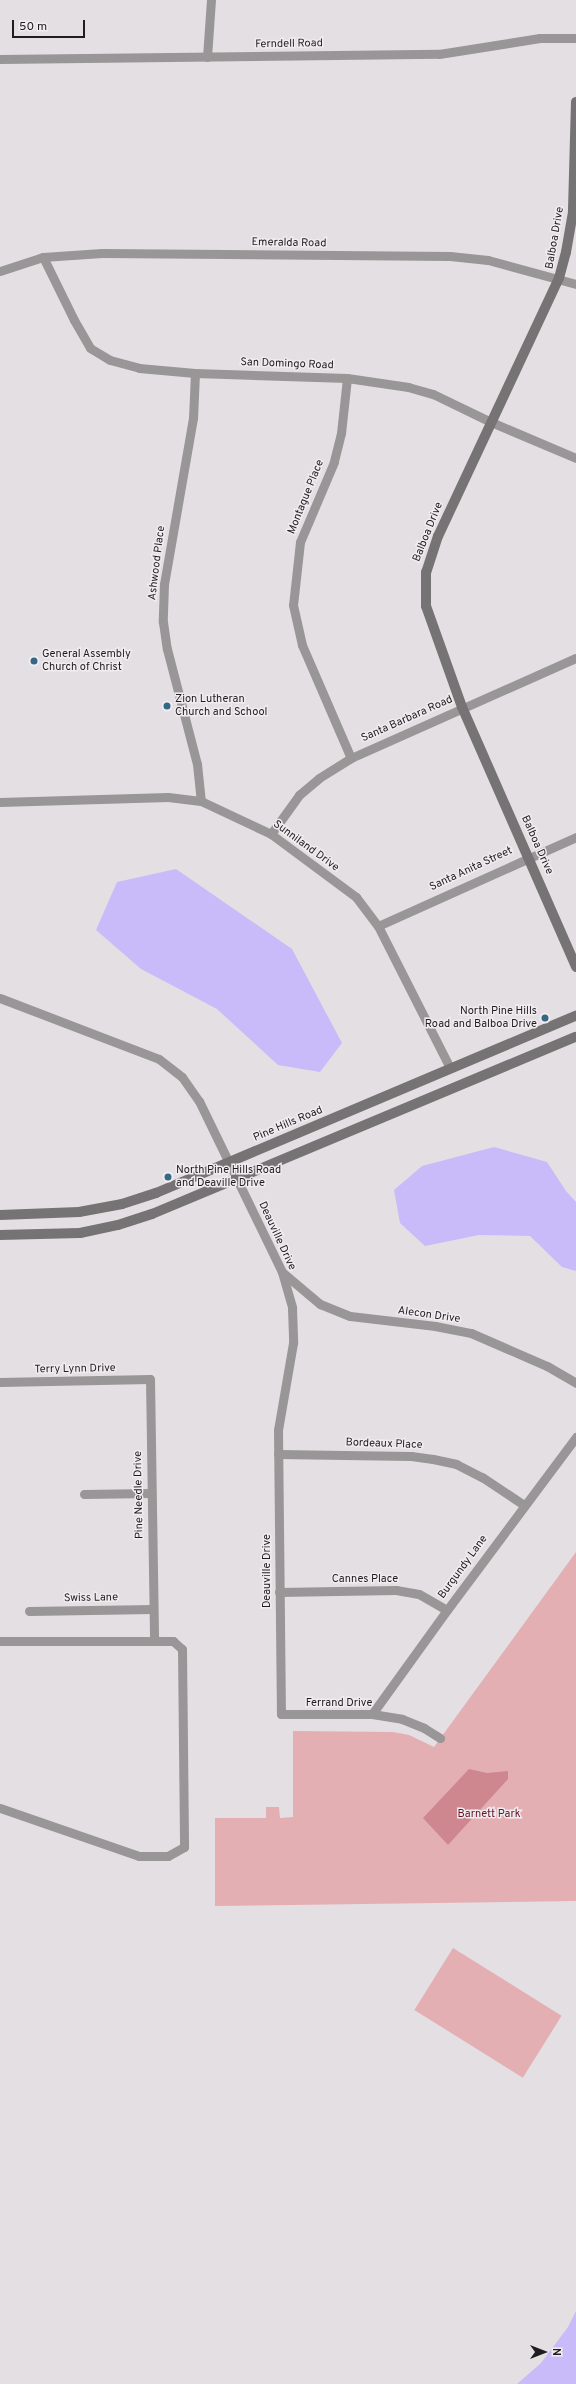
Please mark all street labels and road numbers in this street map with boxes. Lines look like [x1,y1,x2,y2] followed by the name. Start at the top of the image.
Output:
[255,37,323,51] street label: Ferndell Road
[543,206,567,270] street label: Balboa Drive
[251,236,327,250] street label: Emeralda Road
[240,356,334,372] street label: San Domingo Road
[285,458,327,536] street label: Montague Place
[410,500,446,564] street label: Balboa Drive
[146,525,168,601] street label: Ashwood Place
[359,693,455,745] street label: Santa Barbara Road
[518,814,556,876] street label: Balboa Drive
[270,818,342,874] street label: Sunniland Drive
[427,844,515,894] street label: Santa Anita Street
[251,1103,325,1145] street label: Pine Hills Road
[255,1200,299,1272] street label: Deauville Drive
[397,1304,461,1326] street label: Alecon Drive
[34,1362,116,1376] street label: Terry Lynn Drive
[345,1436,423,1452] street label: Bordeaux Place
[132,1451,146,1539] street label: Pine Needle Drive
[436,1533,490,1601] street label: Burgundy Lane
[260,1534,274,1608] street label: Deauville Drive
[332,1572,398,1586] street label: Cannes Place
[64,1591,118,1605] street label: Swiss Lane
[306,1696,372,1710] street label: Ferrand Drive

